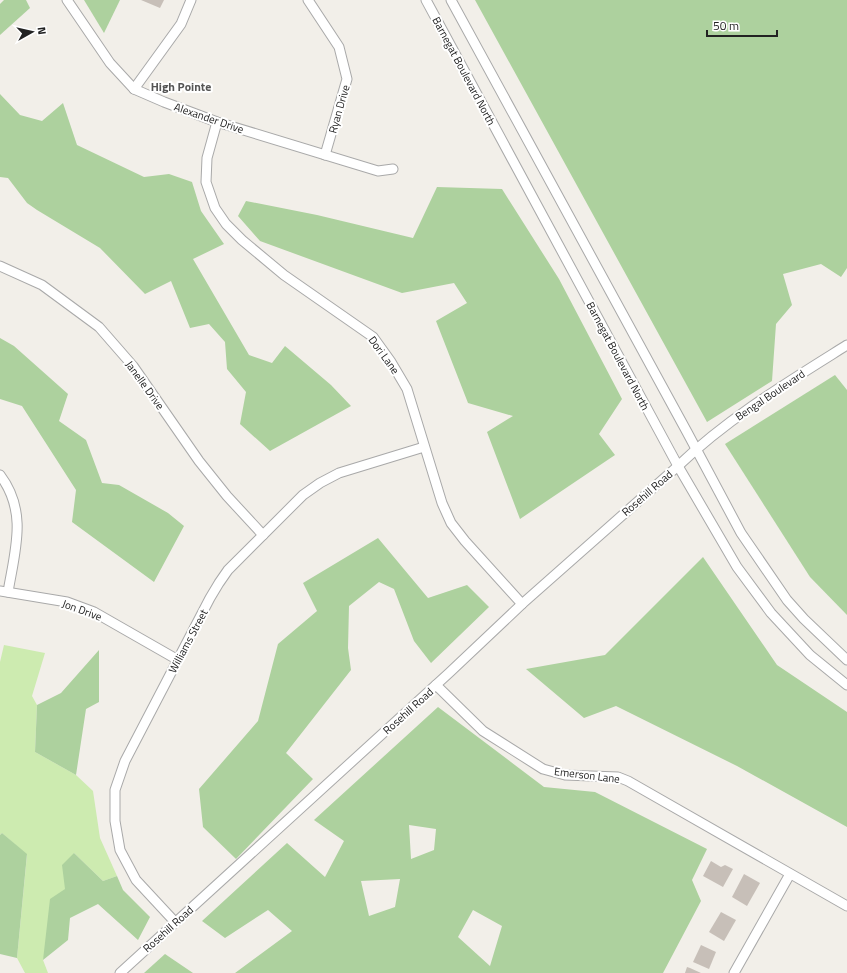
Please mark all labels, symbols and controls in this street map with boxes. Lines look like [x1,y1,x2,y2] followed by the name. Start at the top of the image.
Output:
[12,12,52,52] north arrow
[707,12,777,38] scale bar
[429,14,499,128] street label: Barnegat Boulevard North
[713,16,739,35] text: 50 m
[33,26,50,35] text: N
[151,77,211,96] district label: High Pointe
[324,82,354,135] street label: Ryan Drive
[172,99,246,138] street label: Alexander Drive
[583,299,653,413] street label: Barnegat Boulevard North
[365,333,404,378] street label: Dori Lane
[122,357,169,413] street label: Janelle Drive
[732,366,808,424] street label: Bengal Boulevard
[618,466,676,520] street label: Rosehill Road
[60,595,105,625] street label: Jon Drive
[164,606,212,676] street label: Williams Street
[379,684,437,738] street label: Rosehill Road
[553,763,621,787] street label: Emerson Lane
[139,902,197,956] street label: Rosehill Road

